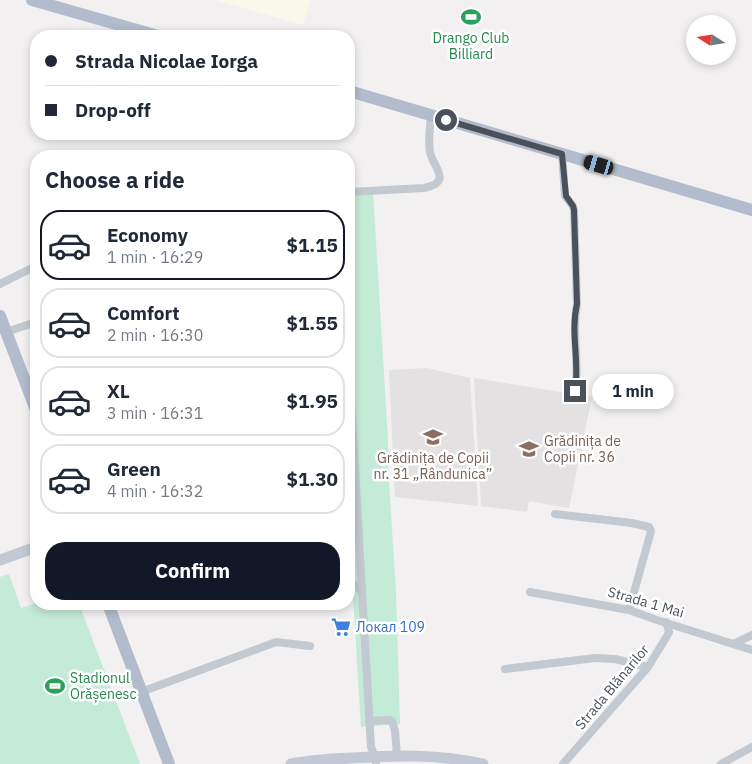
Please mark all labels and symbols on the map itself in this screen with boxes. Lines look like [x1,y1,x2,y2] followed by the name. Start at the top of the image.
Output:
[460,6,482,28] sports icon: Drango Club Billiard
[686,15,736,65] north arrow
[433,29,509,63] place label: Drango Club Billiard
[435,109,457,131] route start
[582,154,615,176] car
[592,374,675,408] callout: 1 min
[564,380,586,402] route end
[422,426,444,448] school or university icon: Grădinița de Copii nr. 31 „Rândunica”
[544,432,621,466] place label: Grădinița de Copii nr. 36
[518,438,540,460] school or university icon: Grădinița de Copii nr. 36
[374,449,492,483] place label: Grădinița de Copii nr. 31 „Rândunica”
[606,583,686,621] street label: Strada 1 Mai
[330,616,352,638] supermarket icon: Локал 109
[356,618,425,636] place label: Локал 109
[571,641,653,733] street label: Strada Blănarilor
[70,669,136,703] place label: Stadionul Orășenesc
[44,675,66,697] sports icon: Stadionul Orășenesc

